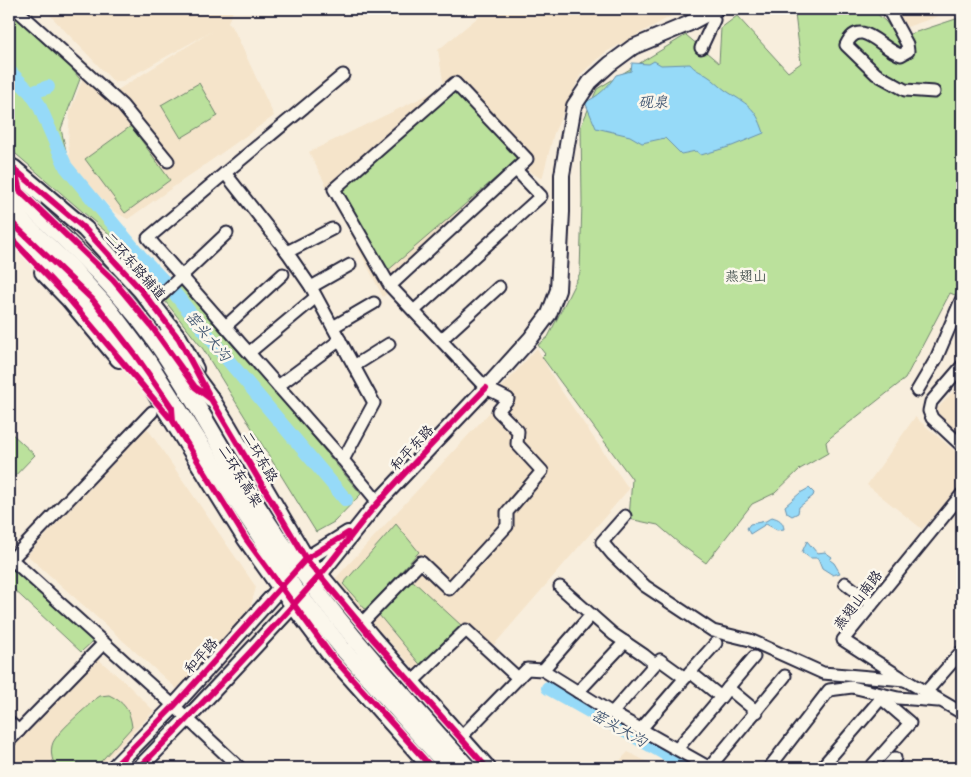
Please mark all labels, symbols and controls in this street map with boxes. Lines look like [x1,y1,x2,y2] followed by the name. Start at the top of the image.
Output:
[638,93,668,111] water label: 砚泉
[101,229,169,303] street label: 二环东路辅道
[725,268,767,285] park label: 燕翅山
[182,307,235,366] water label: 窑头大沟
[387,422,437,474] street label: 和平东路
[239,429,281,485] street label: 二环东路
[214,442,266,510] street label: 二环东高架
[830,567,886,633] street label: 燕翅山南路
[181,635,221,677] street label: 和平路
[588,706,651,751] water label: 窑头大沟

